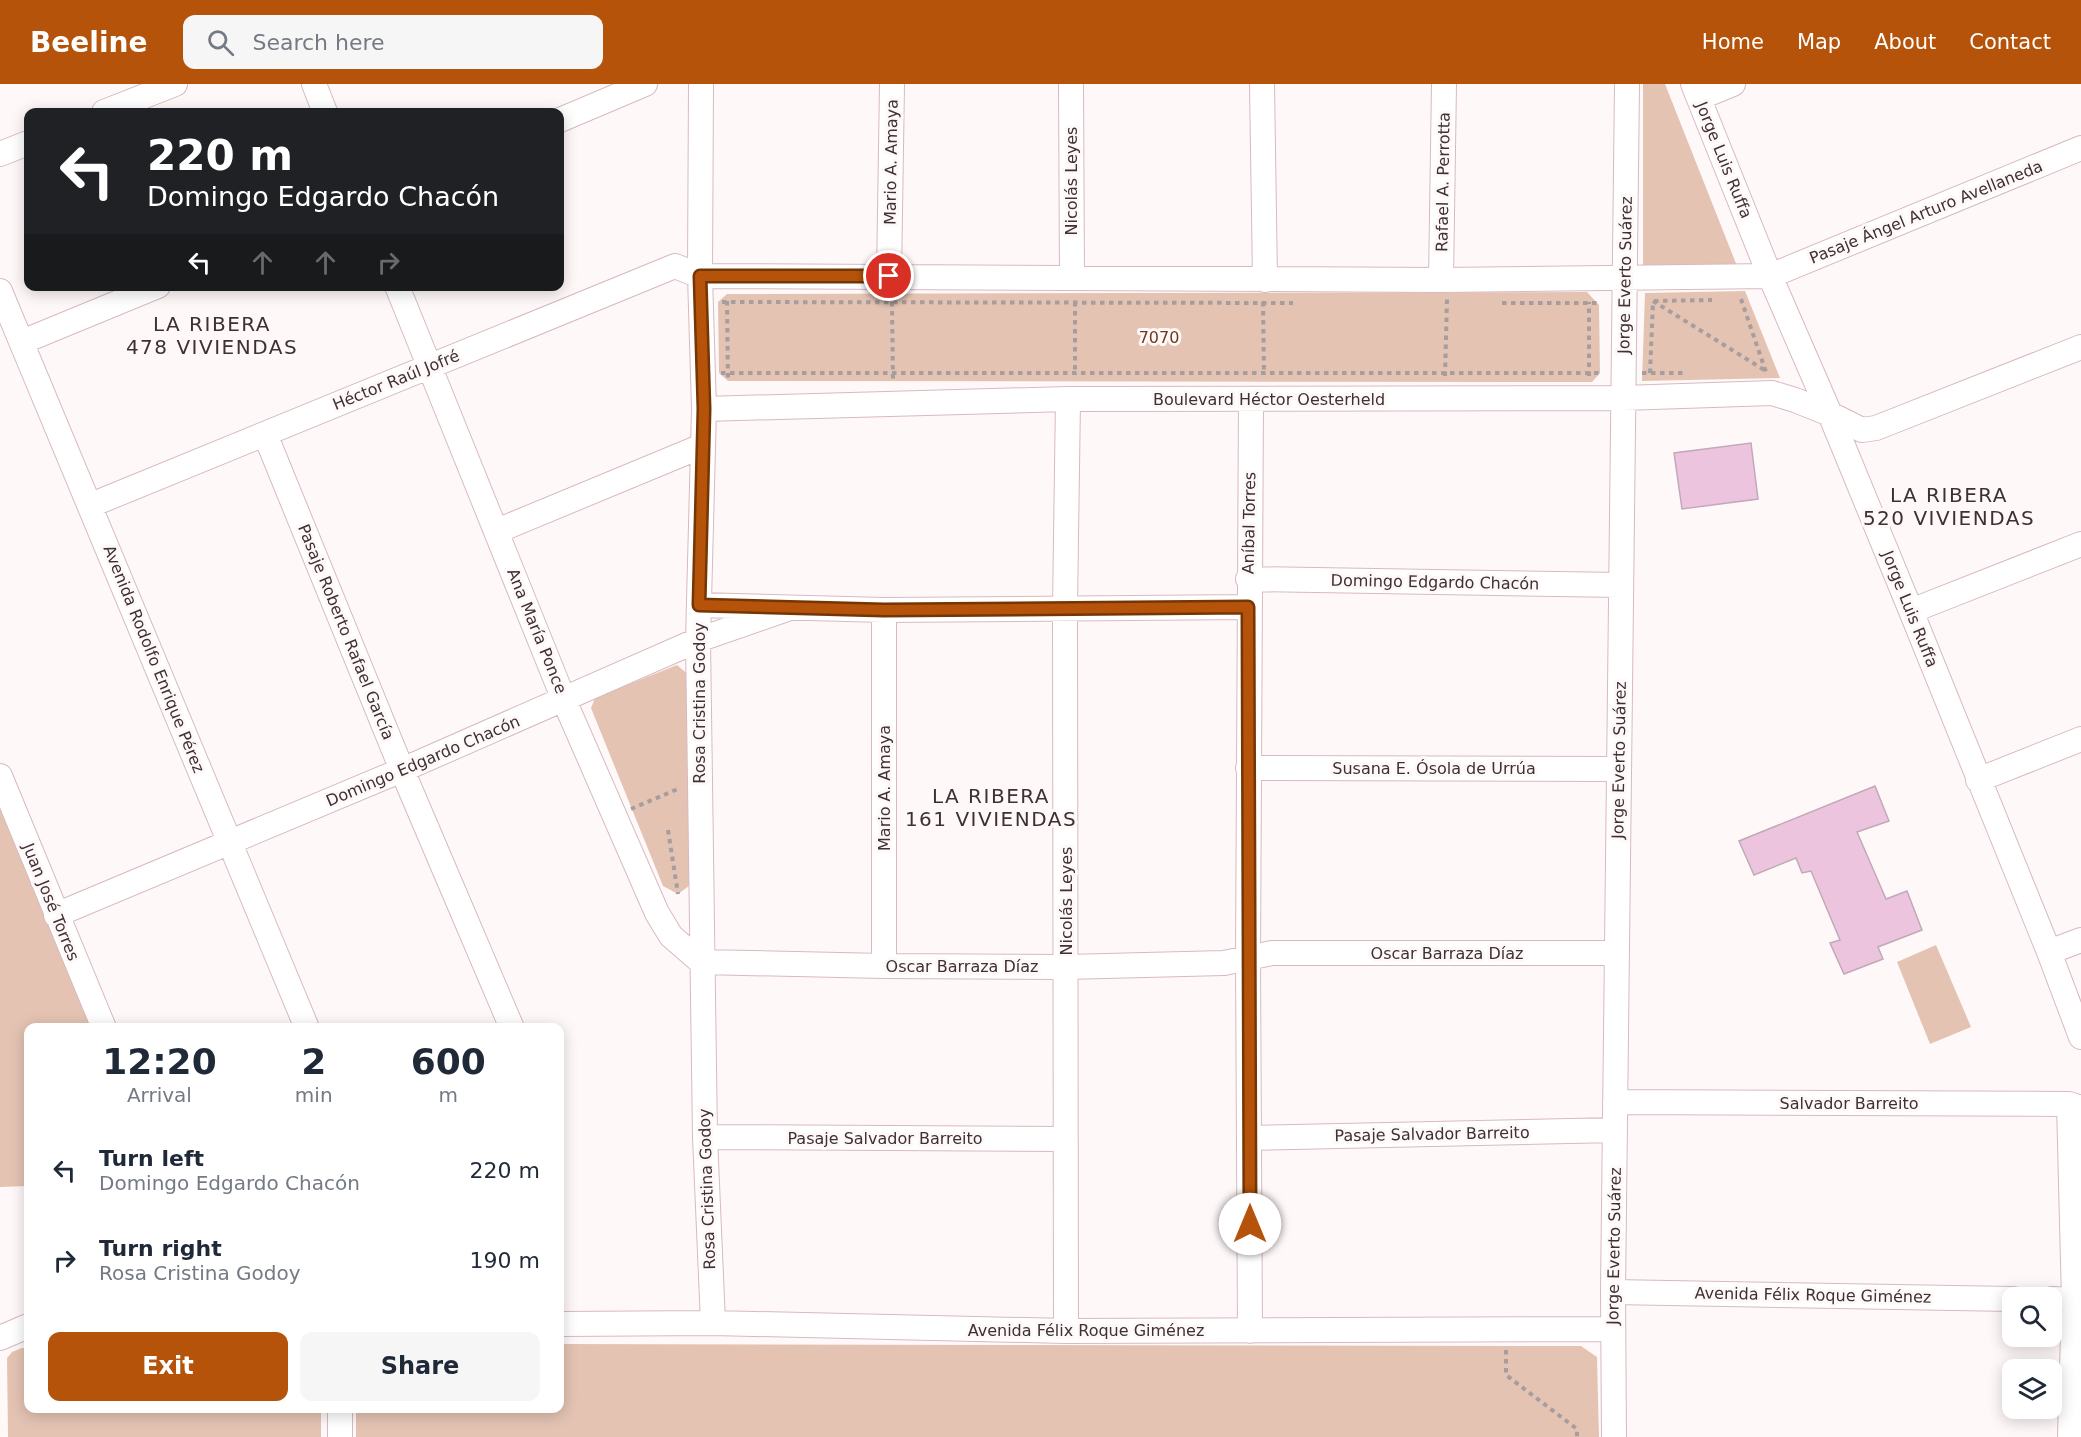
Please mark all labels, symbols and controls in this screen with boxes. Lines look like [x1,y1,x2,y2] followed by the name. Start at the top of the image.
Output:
[183,15,603,69] search box
[30,26,147,59] text: Beeline
[204,26,237,59] icon: search
[252,30,385,55] text: Search here
[1702,30,1764,54] text: Home
[1797,30,1841,54] text: Map
[1874,30,1936,54] text: About
[1969,30,2051,54] text: Contact
[1692,98,1756,221] street label: Jorge Luis Ruffa
[880,99,902,225] street label: Mario A. Amaya
[1432,112,1454,252] street label: Rafael A. Perrotta
[1062,127,1081,235] street label: Nicolás Leyes
[147,131,293,180] text: 220 m
[48,132,126,210] icon: left
[1807,156,2045,268] street label: Pasaje Ángel Arturo Avellaneda
[147,181,499,212] text: Domingo Edgardo Chacón
[1614,196,1636,355] street label: Jorge Everto Suárez
[183,246,216,279] icon: left
[246,246,279,279] icon: ahead
[309,246,342,279] icon: ahead
[372,246,405,279] icon: right
[863,250,914,301] pin
[872,259,905,292] icon: arrive
[126,312,298,359] district label: LA RIBERA 478 VIVIENDAS
[1139,328,1179,347] park label: 7070
[330,346,462,414] street label: Héctor Raúl Jofré
[1153,390,1385,409] street label: Boulevard Héctor Oesterheld
[1239,472,1259,574] street label: Aníbal Torres
[1863,483,2035,530] district label: LA RIBERA 520 VIVIENDAS
[294,521,398,743] street label: Pasaje Roberto Rafael García
[100,542,208,776] street label: Avenida Rodolfo Enrique Pérez
[1878,547,1942,670] street label: Jorge Luis Ruffa
[503,566,571,696] street label: Ana María Ponce
[1330,571,1540,593] street label: Domingo Edgardo Chacón
[690,622,709,784] street label: Rosa Cristina Godoy
[1608,681,1630,840] street label: Jorge Everto Suárez
[323,711,523,811] street label: Domingo Edgardo Chacón
[875,725,894,851] street label: Mario A. Amaya
[1332,759,1536,778] street label: Susana E. Ósola de Urrúa
[905,784,1077,831] district label: LA RIBERA 161 VIVIENDAS
[18,839,83,964] street label: Juan José Torres
[1057,847,1076,955] street label: Nicolás Leyes
[1371,944,1523,963] street label: Oscar Barraza Díaz
[886,957,1038,976] street label: Oscar Barraza Díaz
[102,1041,217,1082] text: 12:20
[301,1041,326,1082] text: 2
[411,1041,486,1082] text: 600
[127,1083,192,1107] text: Arrival
[295,1083,333,1107] text: min
[439,1083,458,1107] text: m
[1780,1094,1918,1113] street label: Salvador Barreito
[695,1108,719,1270] street label: Rosa Cristina Godoy
[1334,1123,1530,1145] street label: Pasaje Salvador Barreito
[787,1129,983,1148] street label: Pasaje Salvador Barreito
[99,1146,204,1171] text: Turn left
[48,1154,81,1187] icon: left
[470,1158,540,1183] text: 220 m
[1603,1167,1625,1326] street label: Jorge Everto Suárez
[99,1171,360,1195] text: Domingo Edgardo Chacón
[1218,1192,1282,1256] position arrow
[99,1236,222,1261] text: Turn right
[48,1244,81,1277] icon: right
[470,1248,540,1273] text: 190 m
[99,1261,301,1285] text: Rosa Cristina Godoy
[1695,1283,1931,1307] street label: Avenida Félix Roque Giménez
[2002,1287,2062,1419] map controls
[2002,1287,2062,1347] button: search
[968,1321,1204,1340] street label: Avenida Félix Roque Giménez
[48,1332,288,1401] button: Exit
[300,1332,540,1401] button: Share
[2002,1359,2062,1419] button: layers

